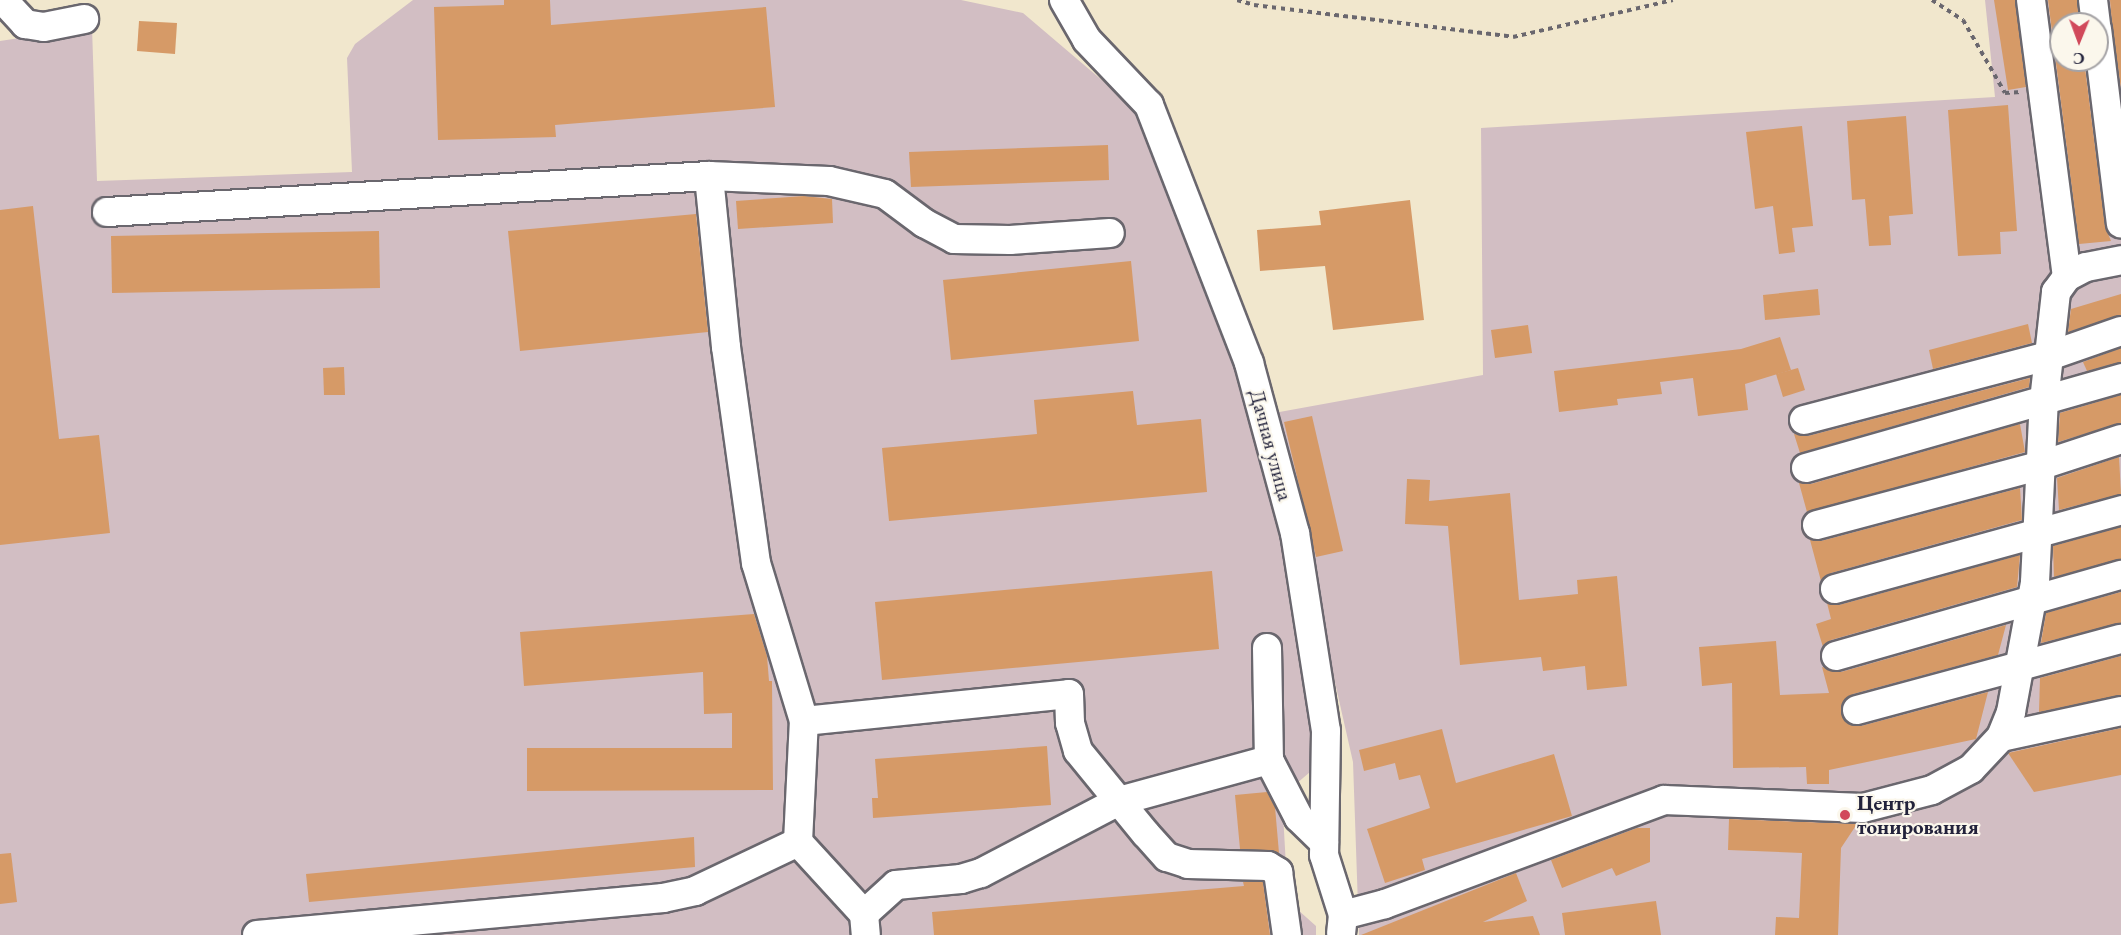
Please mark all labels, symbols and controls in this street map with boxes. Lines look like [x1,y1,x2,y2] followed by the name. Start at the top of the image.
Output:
[2049,12,2109,72] north arrow
[2073,48,2085,69] text: С
[1244,387,1298,503] street label: Дачная улица
[1857,790,1979,840] place label: Центр тонирования
[1838,808,1852,822] marker: Центр тонирования

